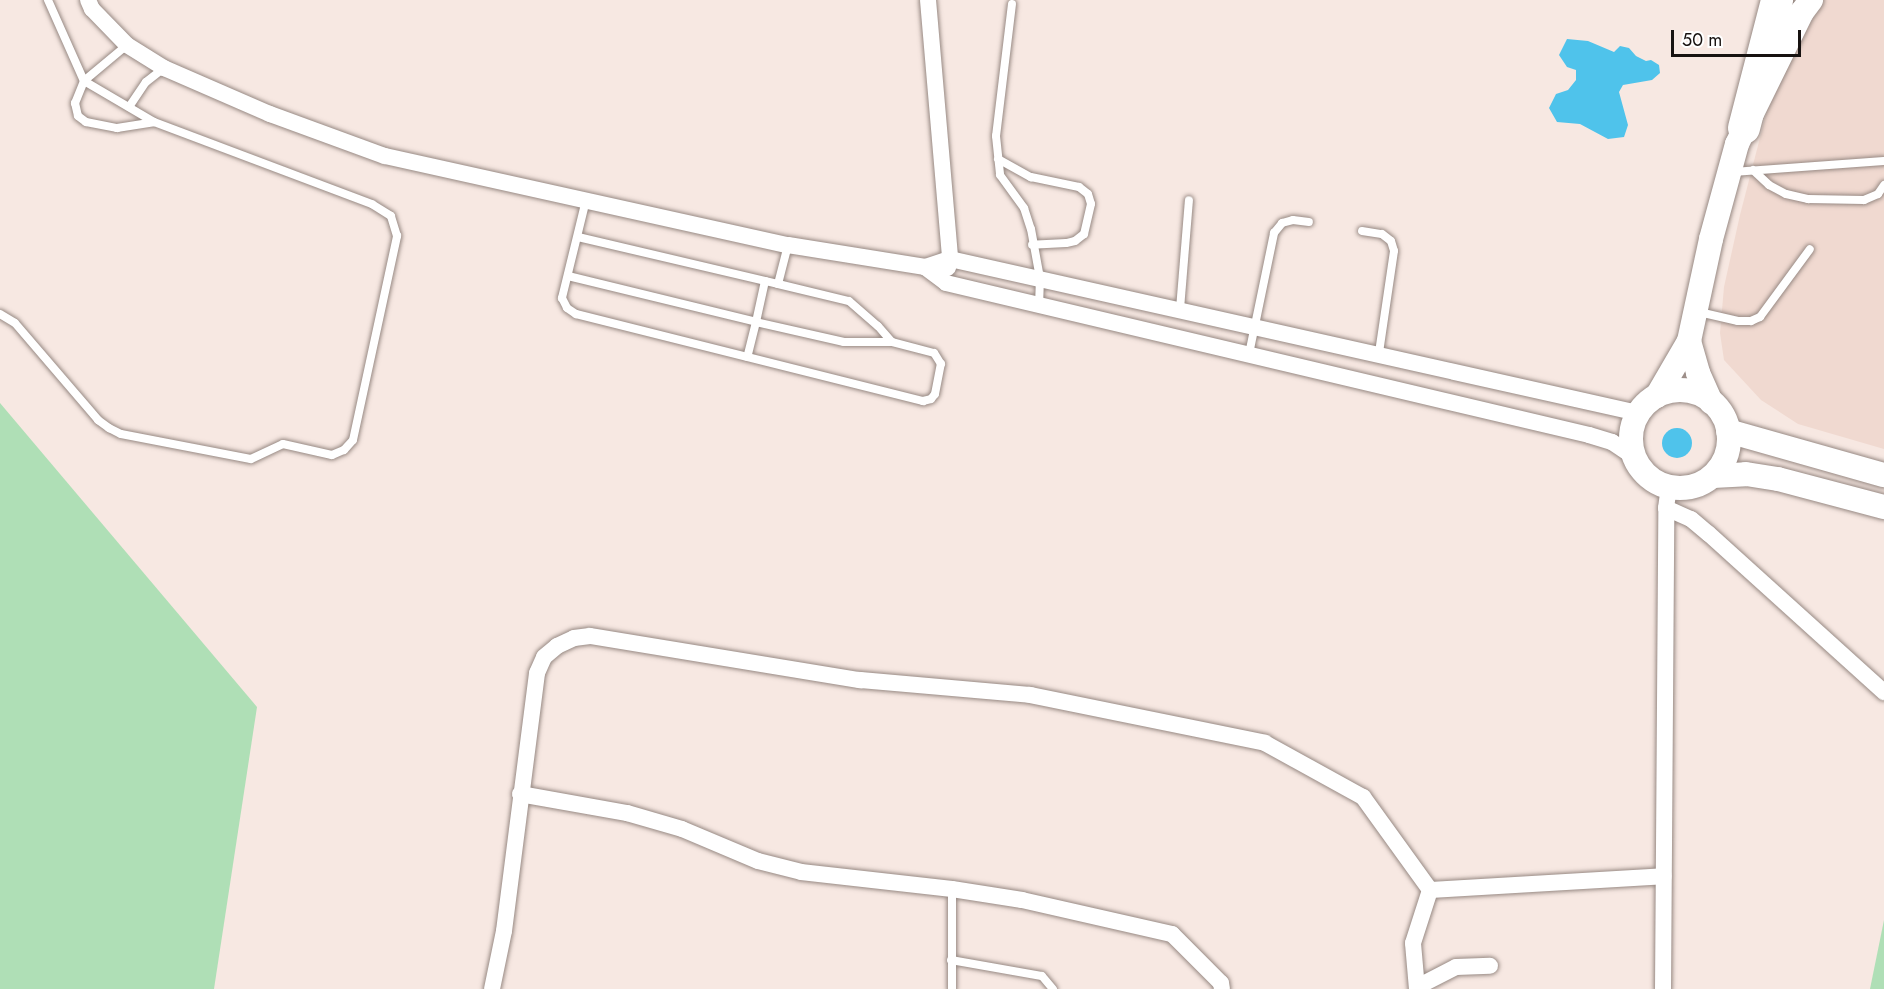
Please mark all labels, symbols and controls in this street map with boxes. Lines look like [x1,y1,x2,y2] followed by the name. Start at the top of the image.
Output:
[1674,18,1804,56] scale bar
[1682,27,1722,53] text: 50 m

